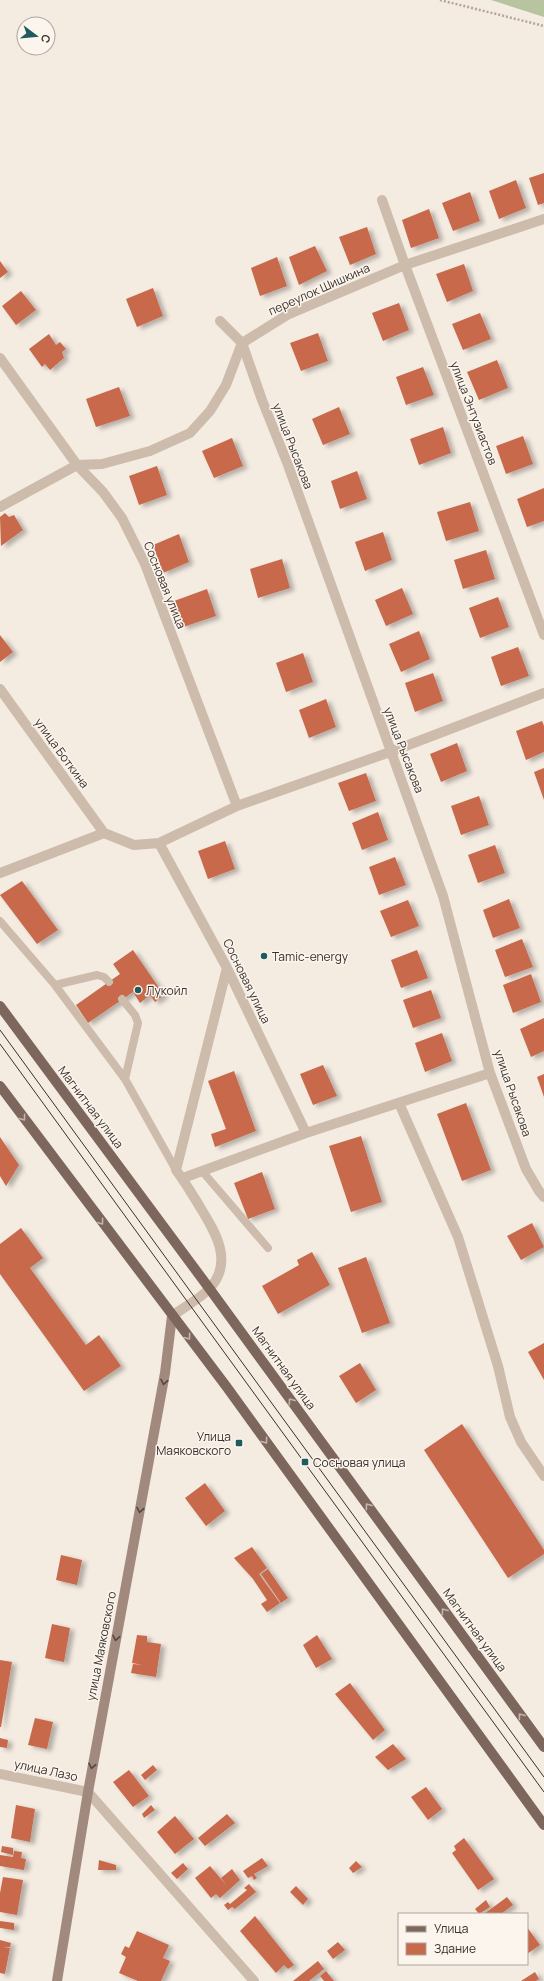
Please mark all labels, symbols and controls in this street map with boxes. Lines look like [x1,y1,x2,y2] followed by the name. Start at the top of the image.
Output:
[16,16,56,56] north arrow
[38,33,54,45] text: С
[265,259,373,319] street label: переулок Шишкина
[446,359,502,468] street label: улица Энтузиастов
[269,401,317,491] street label: улица Рысакова
[140,539,190,631] street label: Сосновая улица
[380,705,428,795] street label: улица Рысакова
[31,714,93,792] street label: улица Боткина
[219,936,275,1026] street label: Сосновая улица
[272,948,349,965] place label: Tamic-energy
[259,951,269,961] marker: Tamic-energy
[146,982,187,999] place label: Лукойл
[133,985,143,995] marker: Лукойл
[490,1047,536,1139] street label: улица Рысакова
[54,1062,128,1152] street label: Магнитная улица
[18,1113,25,1120] one-way arrow
[97,1217,104,1224] one-way arrow
[248,1323,320,1413] street label: Магнитная улица
[183,1332,190,1339] one-way arrow
[160,1379,168,1385] one-way arrow
[289,1398,296,1405] one-way arrow
[156,1428,231,1459] place label: Улица Маяковского
[261,1437,268,1444] one-way arrow
[234,1438,244,1448] marker: Улица Маяковского
[313,1454,406,1471] place label: Сосновая улица
[300,1457,310,1467] marker: Сосновая улица
[366,1503,373,1510] one-way arrow
[136,1507,145,1513] one-way arrow
[439,1585,511,1675] street label: Магнитная улица
[82,1590,120,1702] street label: улица Маяковского
[442,1608,449,1615] one-way arrow
[112,1635,121,1641] one-way arrow
[519,1713,526,1720] one-way arrow
[13,1755,79,1785] street label: улица Лазо
[89,1763,97,1769] one-way arrow
[398,1913,528,1965] legend
[434,1920,468,1937] text: Улица
[434,1940,476,1957] text: Здание

